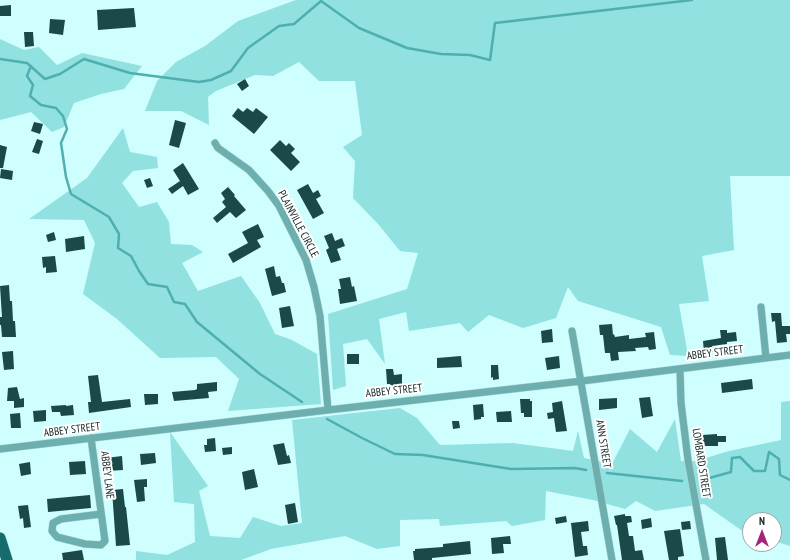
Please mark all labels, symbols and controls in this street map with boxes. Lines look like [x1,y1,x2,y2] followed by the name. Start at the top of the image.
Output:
[275,188,321,260] street label: PLAINVILLE CIRCLE
[686,343,744,363] street label: ABBEY STREET
[365,381,423,401] street label: ABBEY STREET
[593,419,613,469] street label: ANN STREET
[43,420,101,440] street label: ABBEY STREET
[689,427,713,499] street label: LOMBARD STREET
[98,450,116,500] street label: ABBEY LANE
[742,512,782,552] north arrow
[759,514,765,528] text: N

